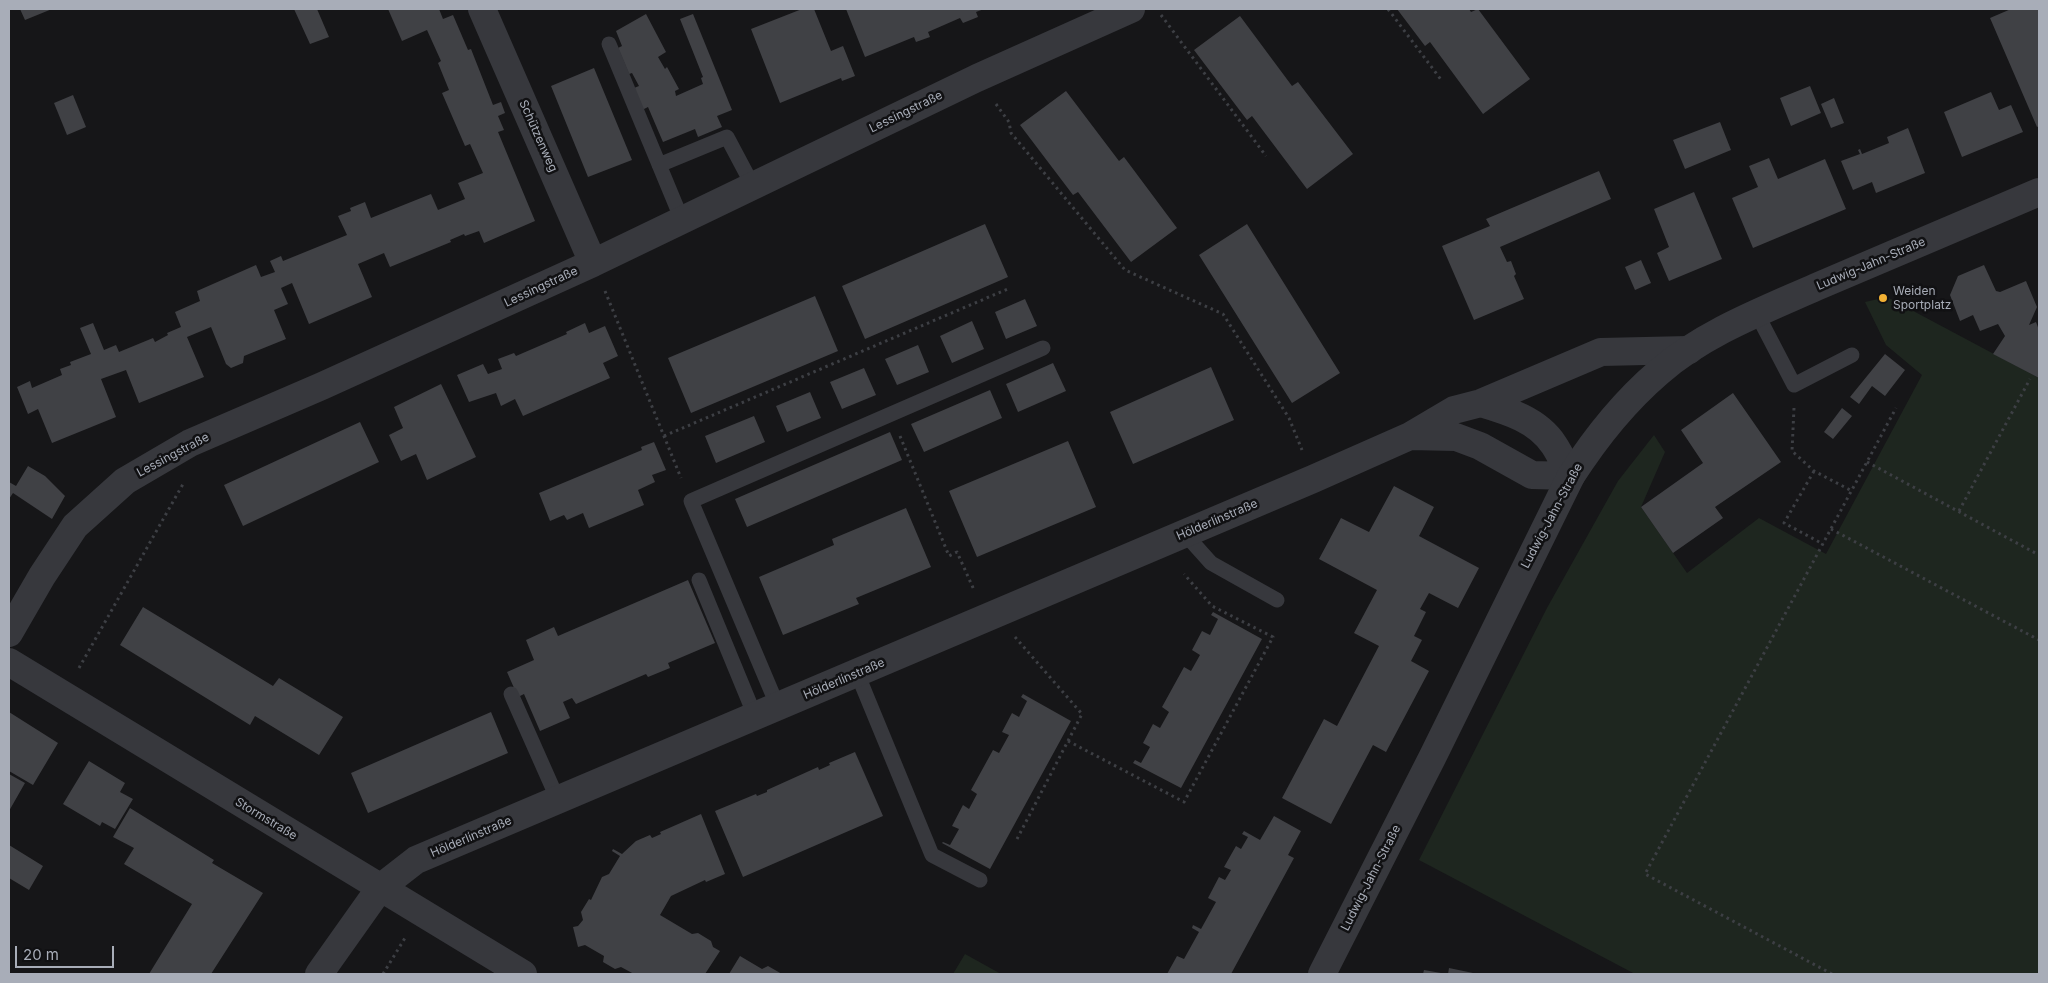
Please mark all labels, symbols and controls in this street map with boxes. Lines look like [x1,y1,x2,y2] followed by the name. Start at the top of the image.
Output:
[867,88,945,136] street label: Lessingstraße
[516,98,560,174] street label: Schützenweg
[1814,235,1928,293] street label: Ludwig-Jahn-Straße
[502,264,580,310] street label: Lessingstraße
[1893,284,1951,312] place label: Weiden Sportplatz
[1877,292,1889,304] marker: Weiden Sportplatz
[134,430,212,480] street label: Lessingstraße
[1518,461,1586,571] street label: Ludwig-Jahn-Straße
[1174,496,1260,544] street label: Hölderlinstraße
[801,655,887,703] street label: Hölderlinstraße
[232,795,300,843] street label: Stormstraße
[428,813,514,861] street label: Hölderlinstraße
[1338,823,1404,933] street label: Ludwig-Jahn-Straße
[18,936,116,968] scale bar
[23,945,59,964] text: 20 m

